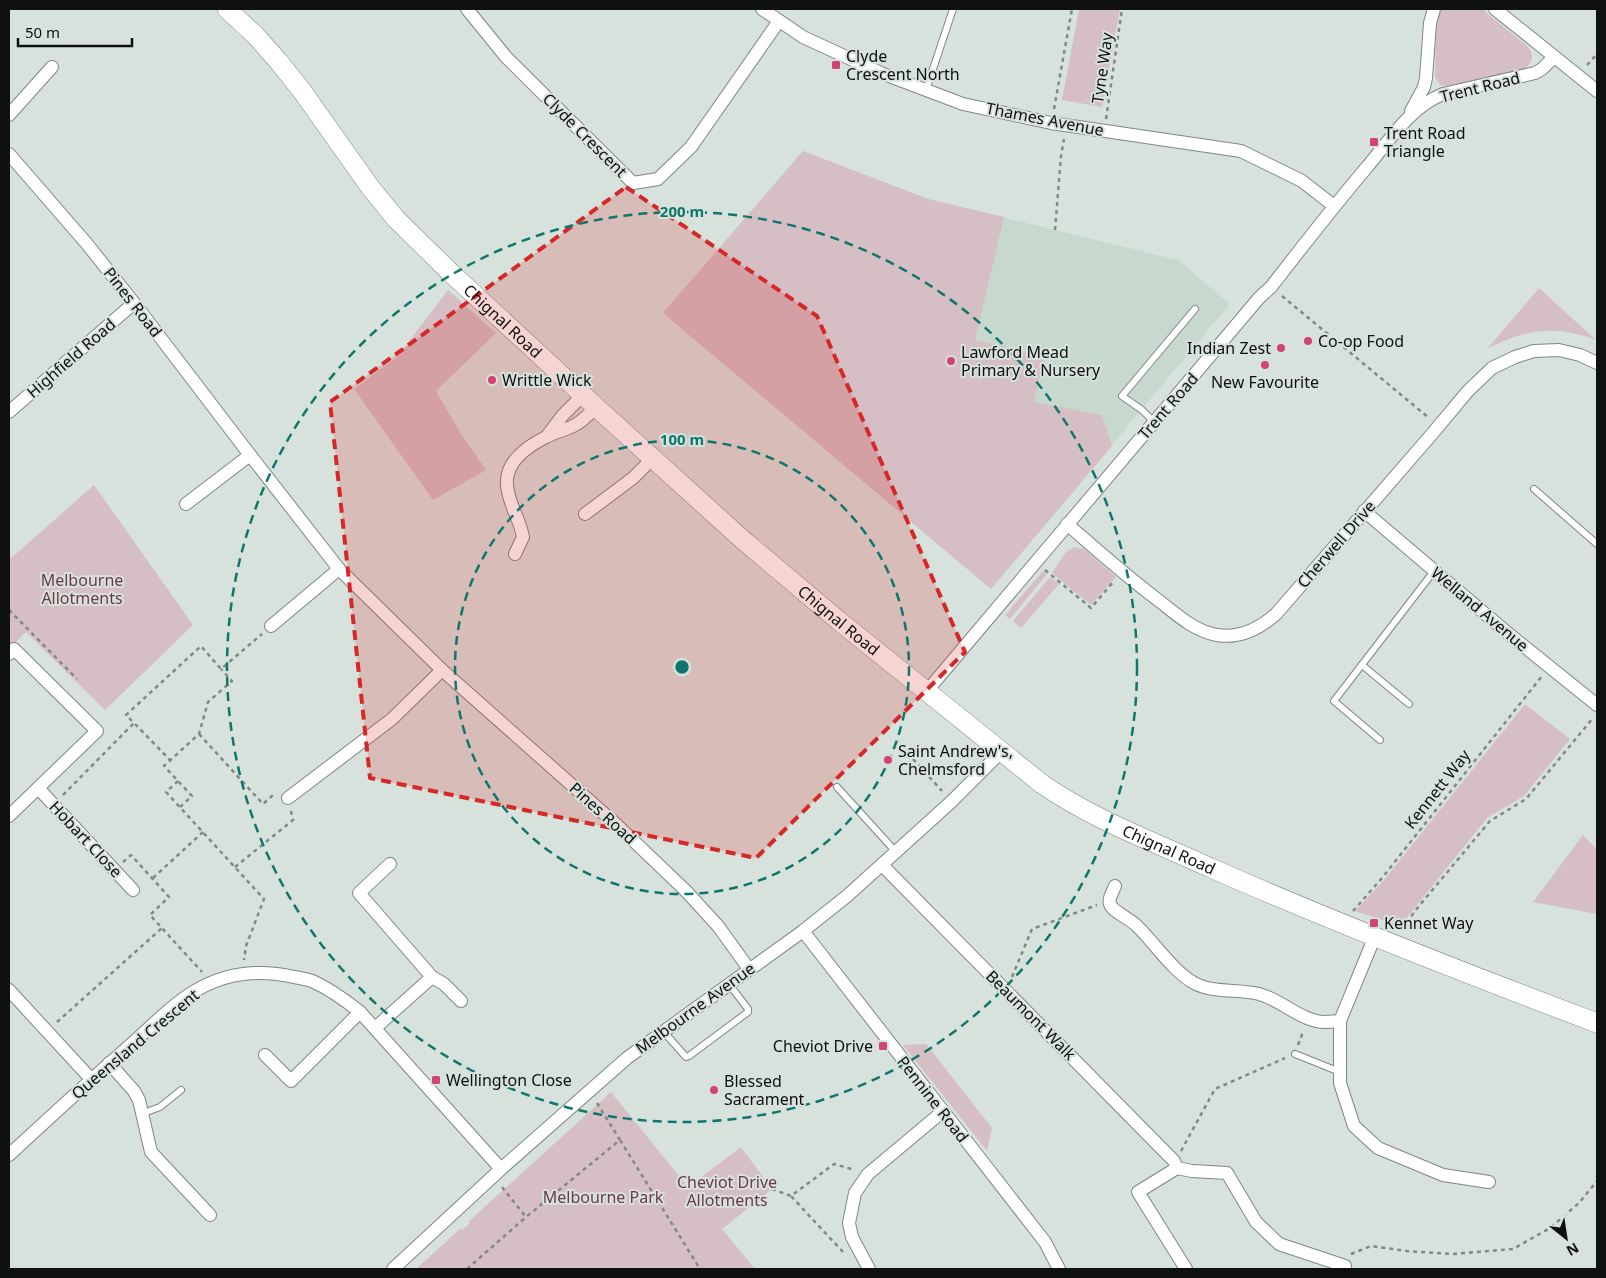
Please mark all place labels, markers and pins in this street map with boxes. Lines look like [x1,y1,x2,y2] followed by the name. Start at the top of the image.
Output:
[846,45,960,85] place label: Clyde Crescent North
[830,59,842,71] marker: Clyde Crescent North
[1384,122,1466,162] place label: Trent Road Triangle
[1368,136,1380,148] marker: Trent Road Triangle
[1318,330,1404,352] place label: Co-op Food
[1302,335,1314,347] marker: Co-op Food
[1187,337,1271,359] place label: Indian Zest
[961,341,1101,381] place label: Lawford Mead Primary & Nursery
[1275,342,1287,354] marker: Indian Zest
[945,355,957,367] marker: Lawford Mead Primary & Nursery
[1259,359,1271,371] marker: New Favourite
[502,369,592,391] place label: Writtle Wick
[1211,371,1319,393] place label: New Favourite
[486,374,498,386] marker: Writtle Wick
[673,658,691,676] centre of rings
[898,740,1013,780] place label: Saint Andrew's, Chelmsford
[882,754,894,766] marker: Saint Andrew's, Chelmsford
[1384,912,1474,934] place label: Kennet Way
[1368,917,1380,929] marker: Kennet Way
[773,1035,873,1057] place label: Cheviot Drive
[877,1040,889,1052] marker: Cheviot Drive
[446,1069,572,1091] place label: Wellington Close
[724,1070,805,1110] place label: Blessed Sacrament
[430,1074,442,1086] marker: Wellington Close
[708,1084,720,1096] marker: Blessed Sacrament

